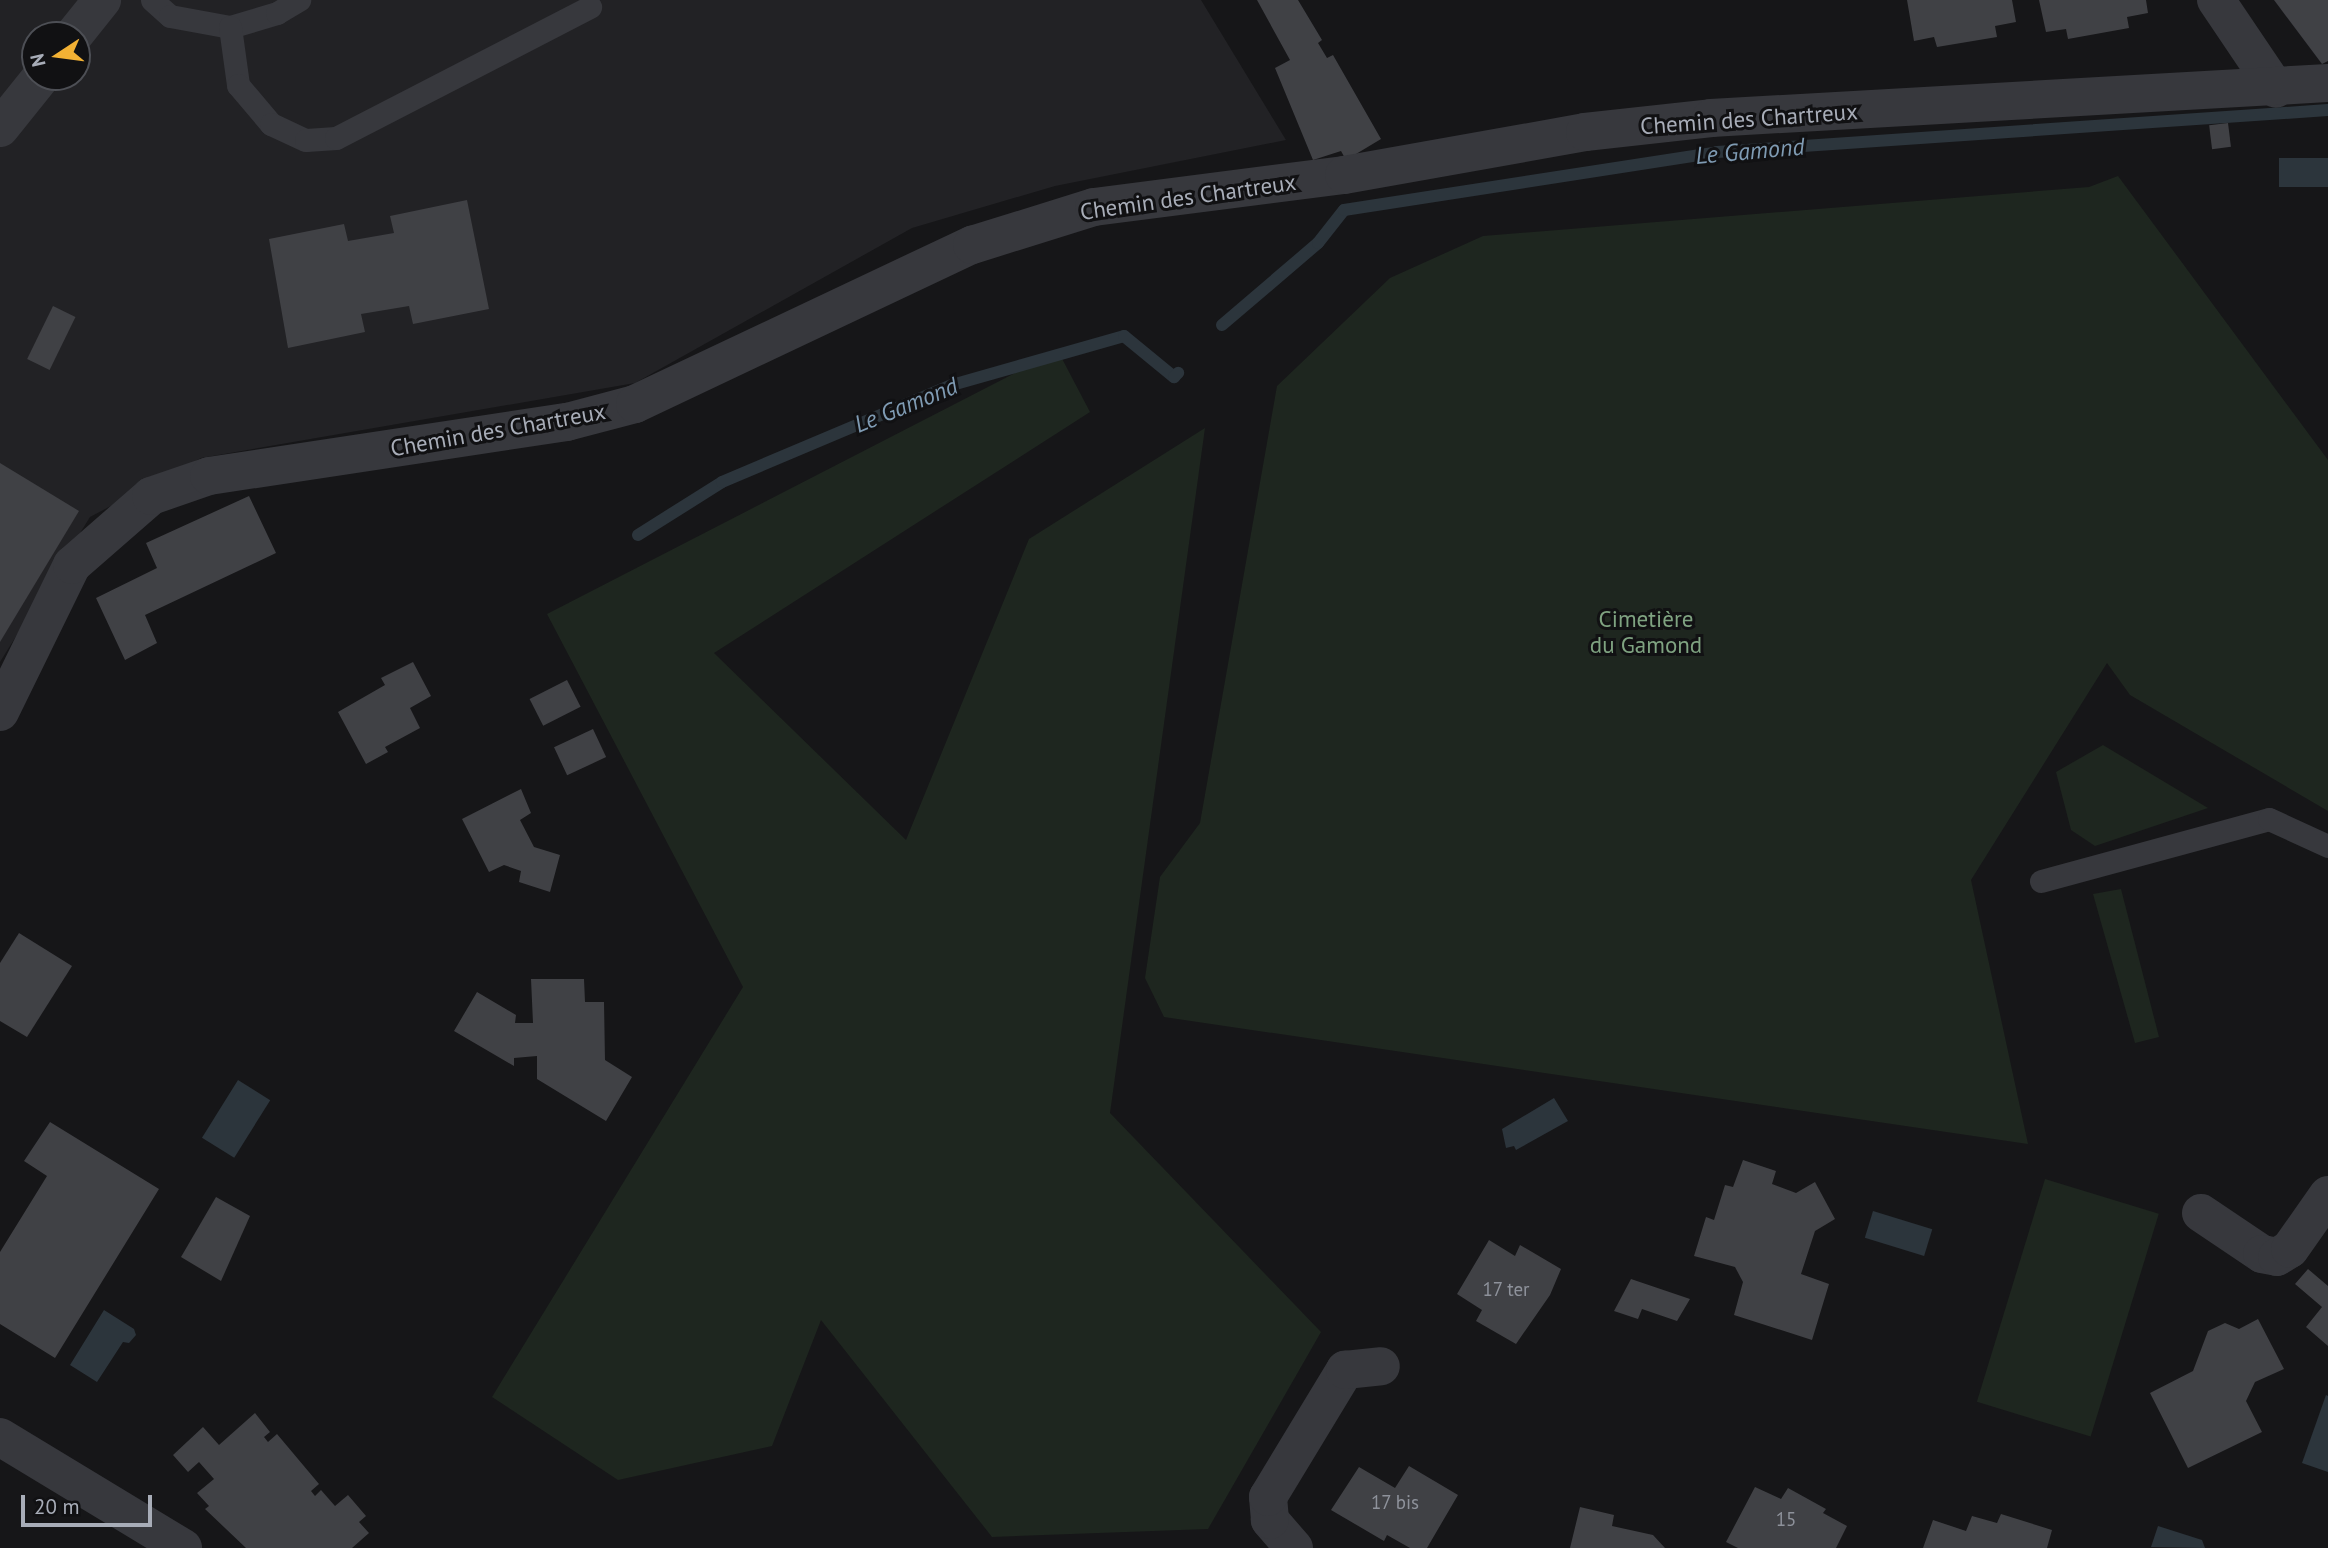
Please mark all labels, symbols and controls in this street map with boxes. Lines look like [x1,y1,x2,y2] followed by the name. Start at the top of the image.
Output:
[21,21,91,91] north arrow
[24,52,51,69] text: N
[1639,98,1859,140] street label: Chemin des Chartreux
[1694,132,1806,170] water label: Le Gamond
[1078,168,1298,226] street label: Chemin des Chartreux
[850,371,962,439] water label: Le Gamond
[388,397,608,463] street label: Chemin des Chartreux
[1590,605,1702,659] park label: Cimetière du Gamond
[1482,1279,1530,1301] house number: 17 ter
[24,1482,156,1526] scale bar
[1370,1492,1420,1514] house number: 17 bis
[34,1493,80,1520] text: 20 m
[1776,1509,1796,1531] house number: 15

